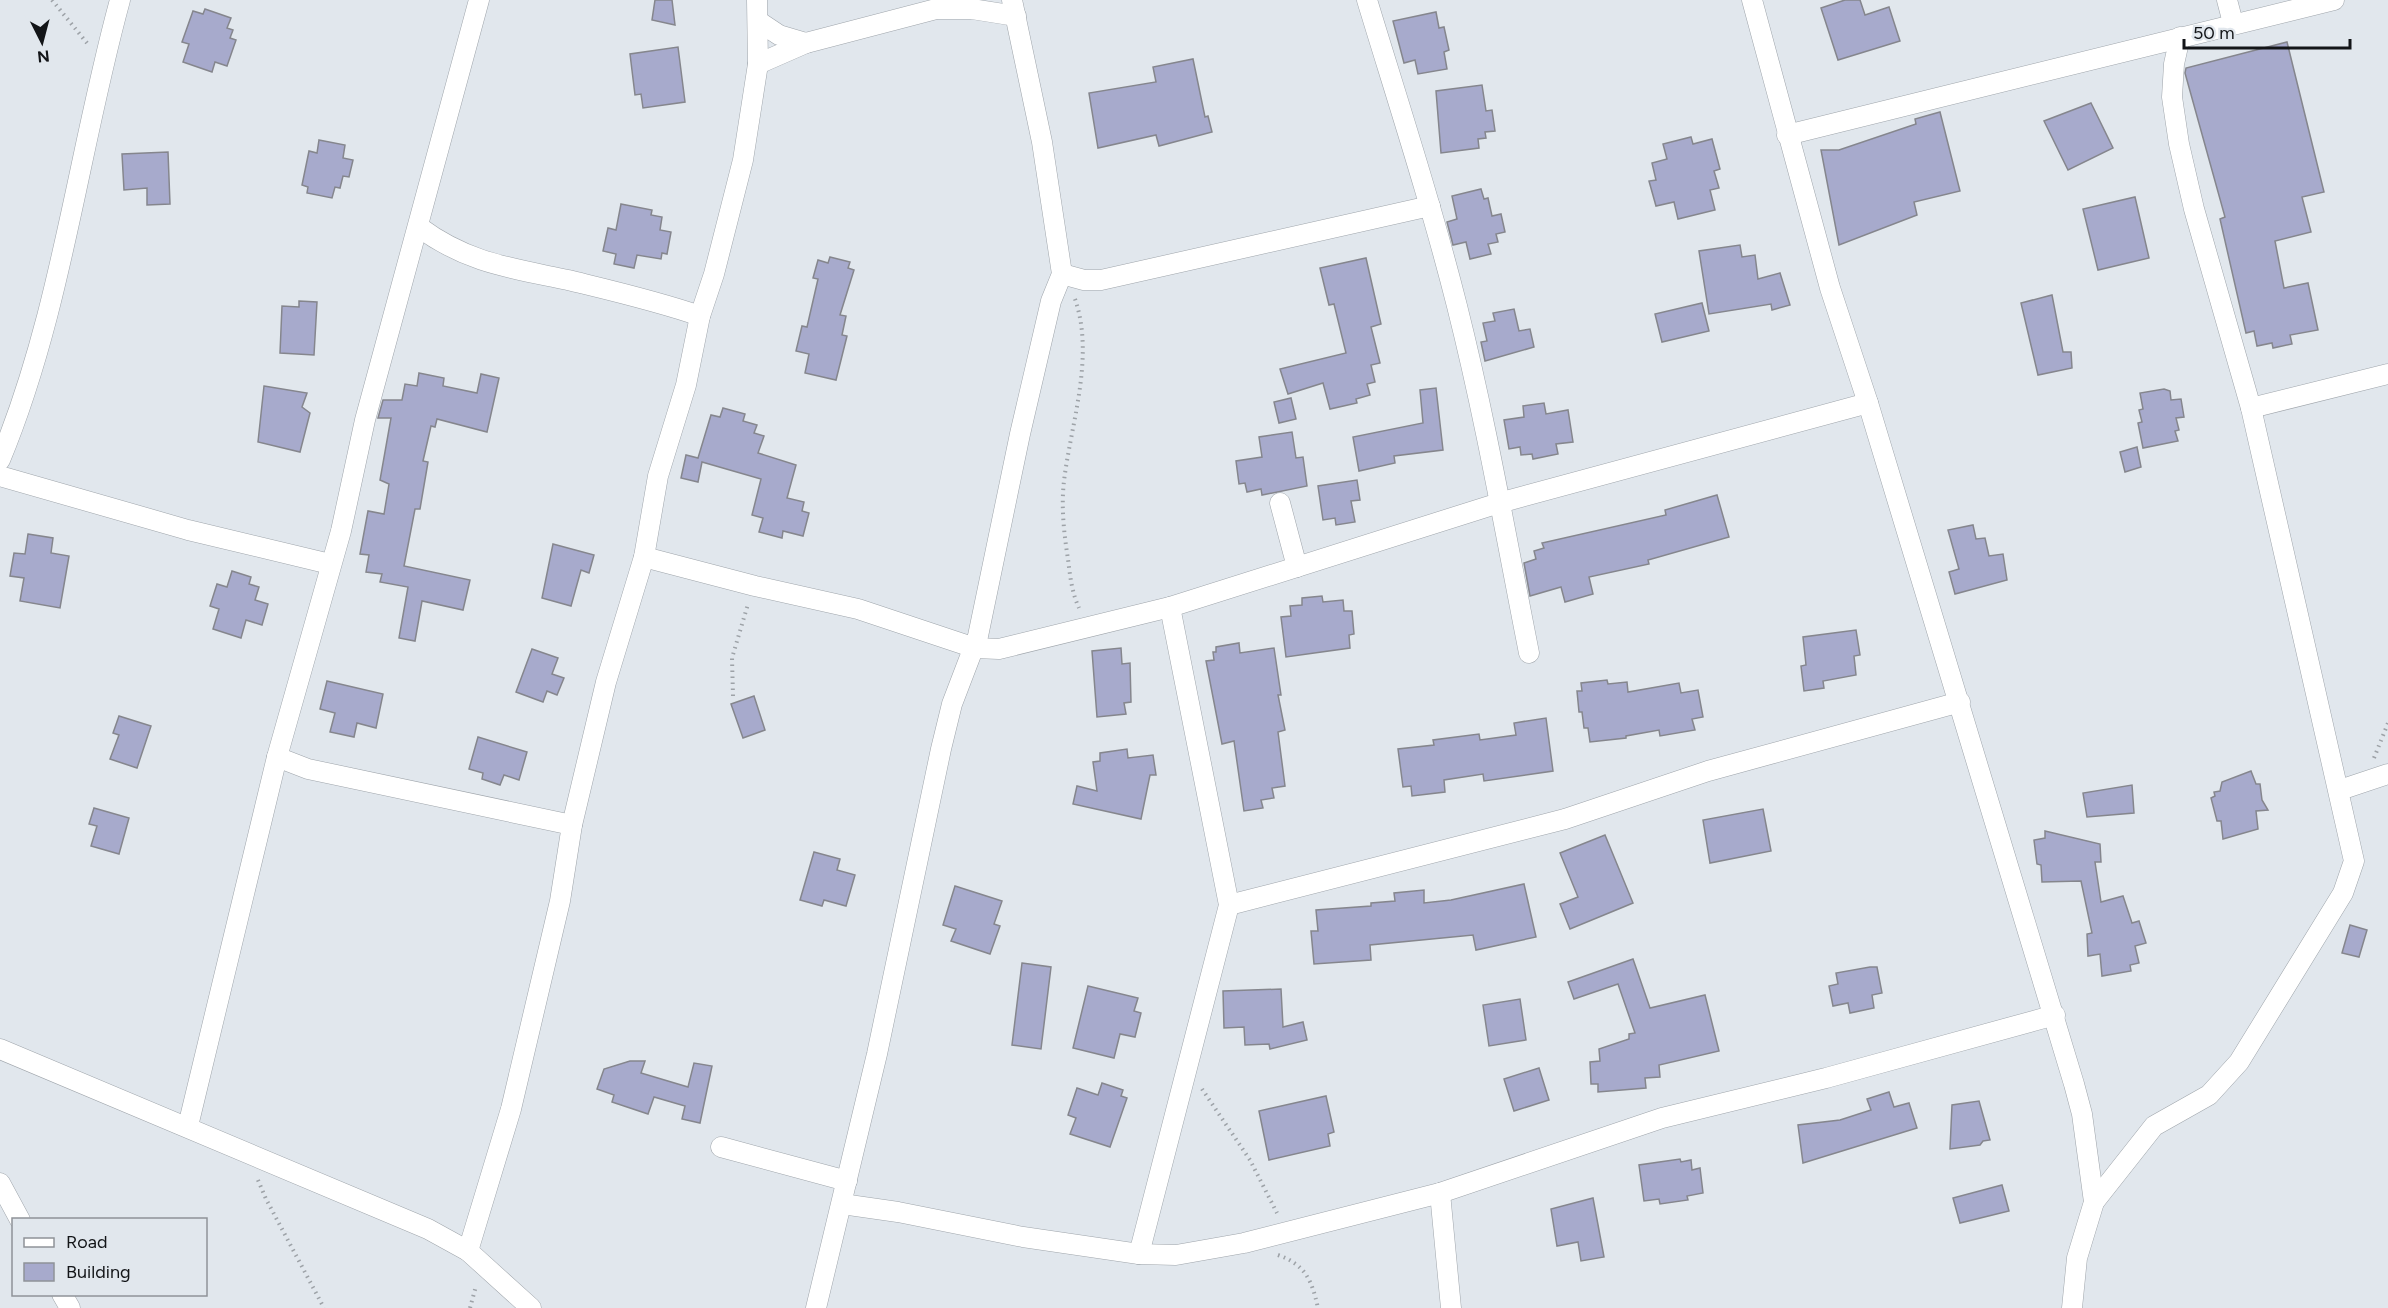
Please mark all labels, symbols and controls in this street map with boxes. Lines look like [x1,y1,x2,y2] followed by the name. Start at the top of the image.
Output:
[12,12,72,72] north arrow
[2184,12,2350,50] scale bar
[2193,22,2235,44] text: 50 m
[36,46,51,67] text: N
[12,1218,207,1296] legend
[66,1231,107,1253] text: Road
[66,1261,131,1283] text: Building

